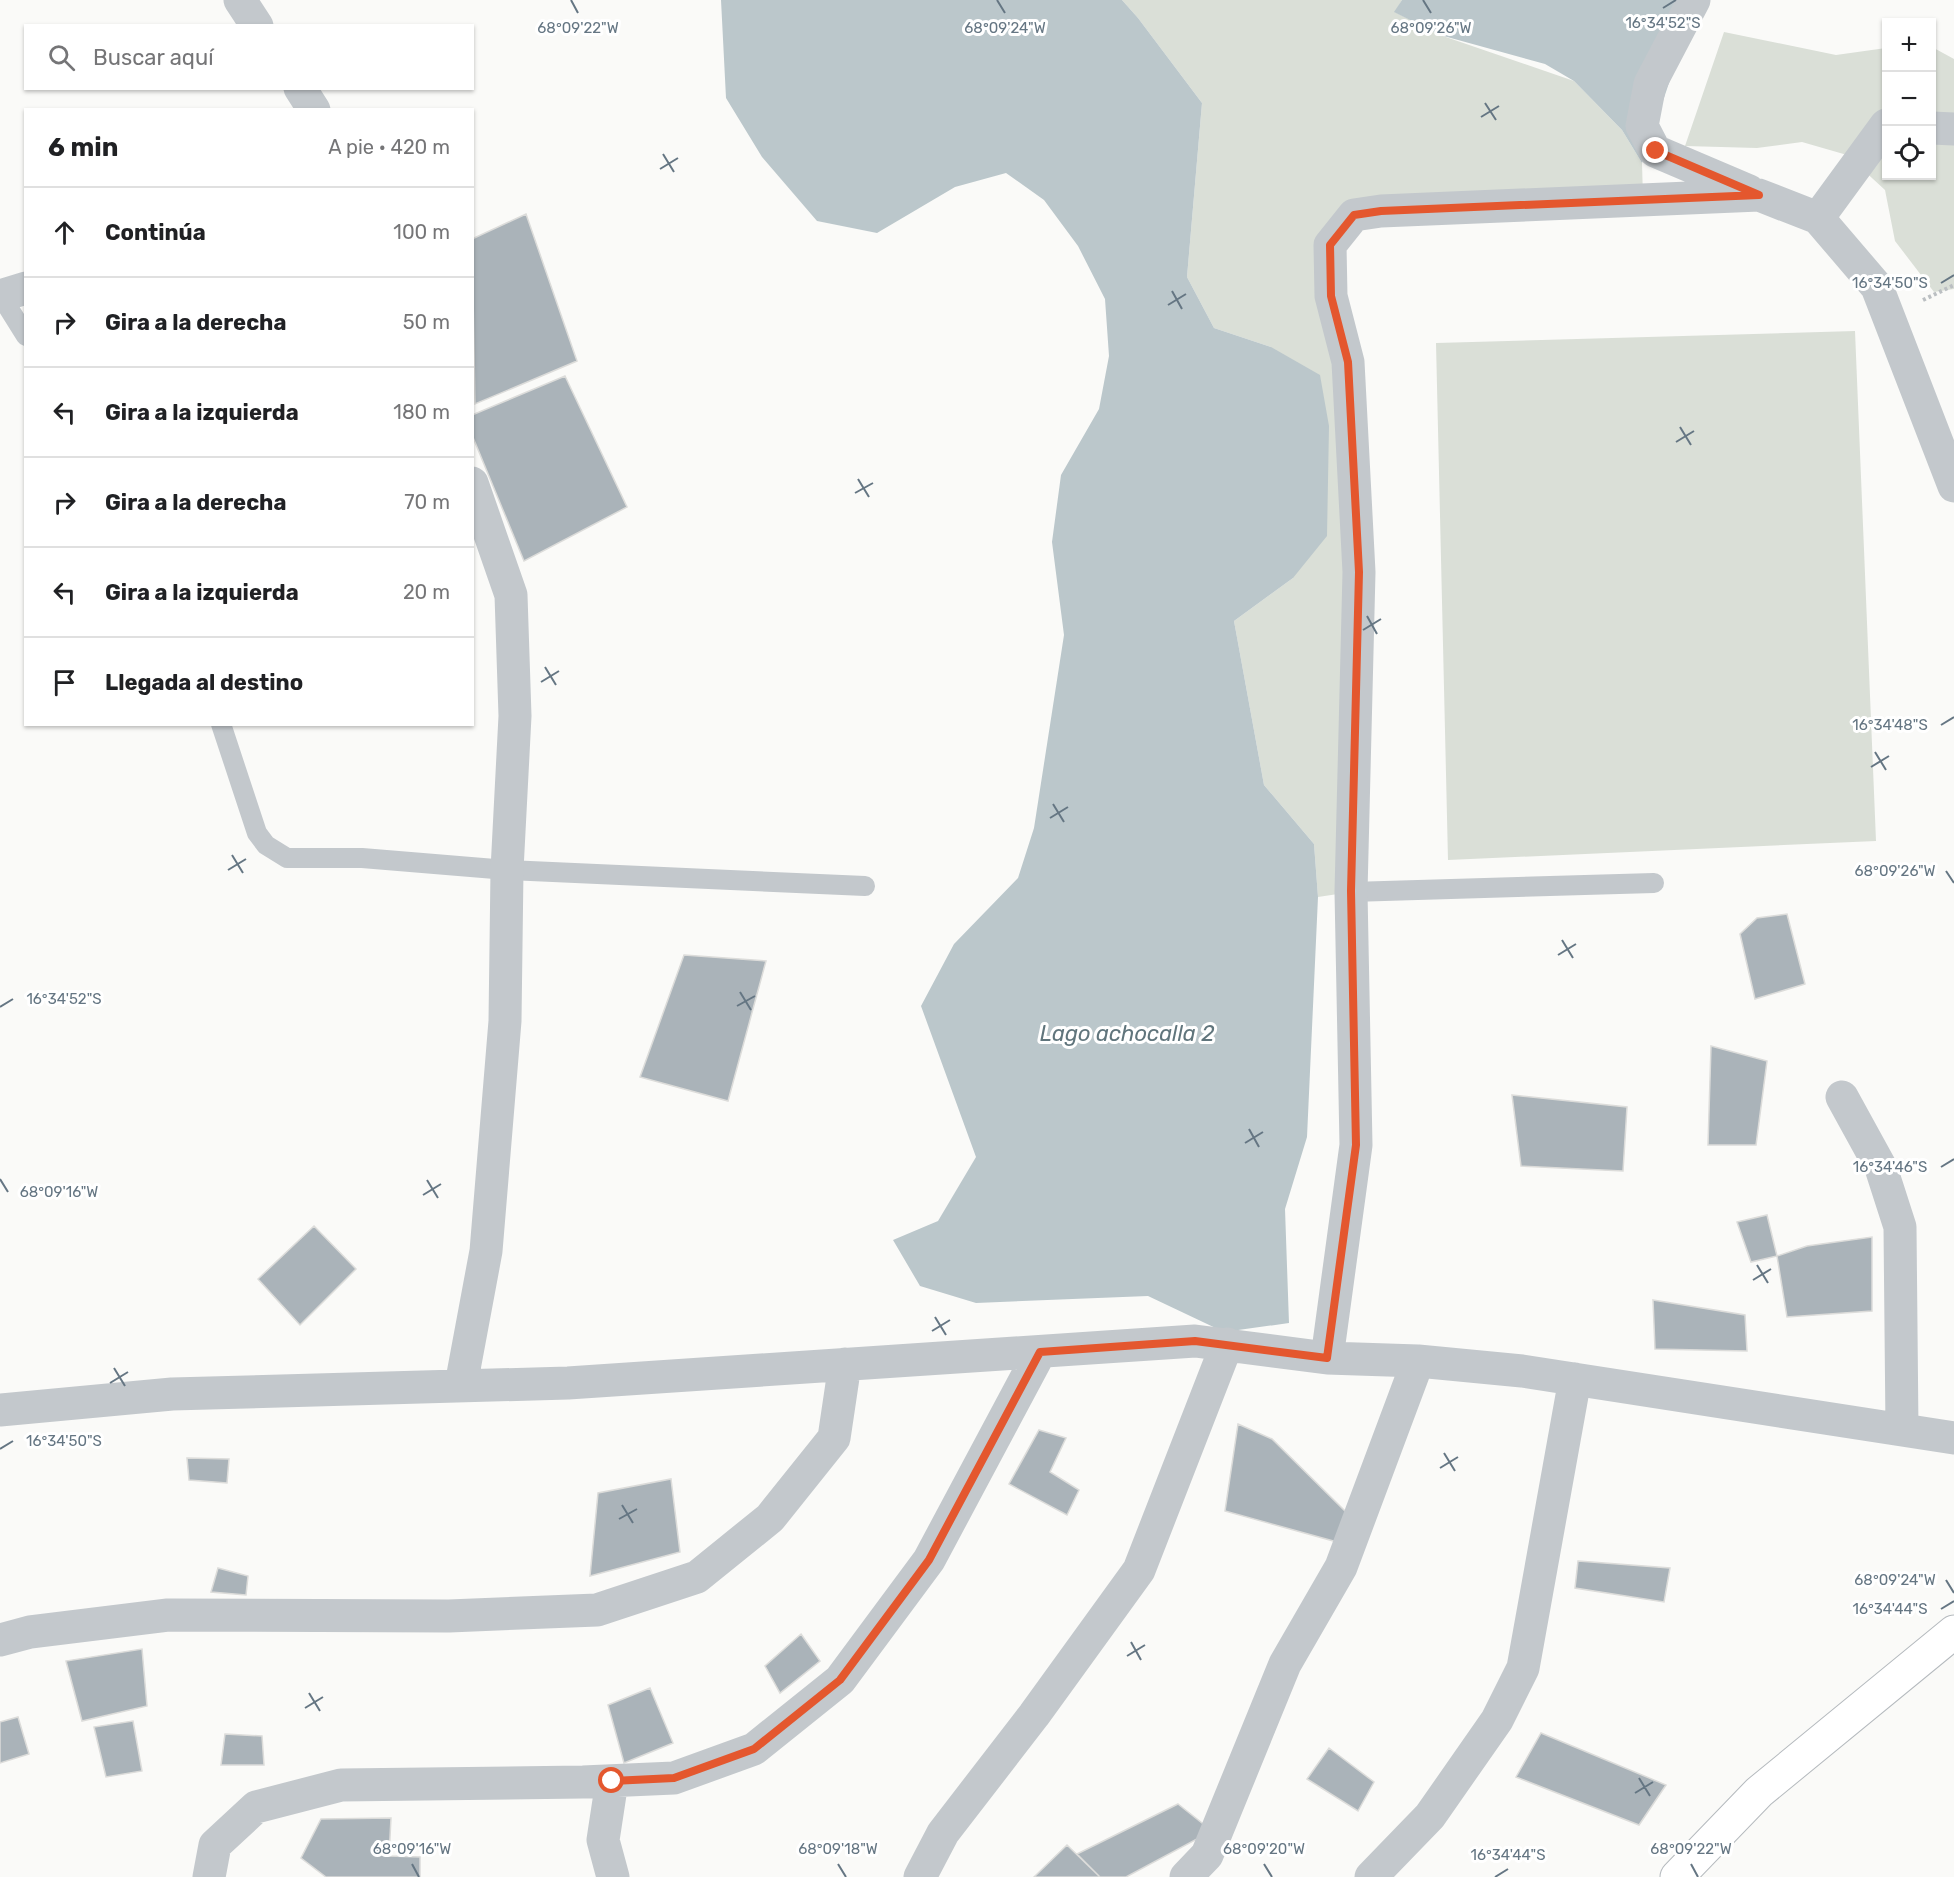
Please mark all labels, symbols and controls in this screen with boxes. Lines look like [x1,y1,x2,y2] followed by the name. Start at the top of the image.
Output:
[1625,14,1701,32] text: 16°34'52"S
[1882,18,1936,180] map controls
[1882,18,1936,72] button: +
[537,19,619,37] text: 68°09'22"W
[964,19,1046,37] text: 68°09'24"W
[1390,19,1472,37] text: 68°09'26"W
[24,24,474,90] search box
[45,41,78,74] icon: search
[93,44,214,71] text: Buscar aquí
[1882,72,1936,126] button: −
[1882,126,1936,180] button: locate
[48,132,118,163] text: 6 min
[328,135,450,159] text: A pie · 420 m
[1642,137,1668,163] route end
[48,216,81,249] icon: ahead
[105,219,206,246] text: Continúa
[393,220,450,244] text: 100 m
[1852,274,1928,292] text: 16°34'50"S
[48,306,81,339] icon: right
[105,309,286,336] text: Gira a la derecha
[403,310,450,334] text: 50 m
[48,396,81,429] icon: left
[105,399,299,426] text: Gira a la izquierda
[393,400,450,424] text: 180 m
[48,486,81,519] icon: right
[105,489,286,516] text: Gira a la derecha
[404,490,450,514] text: 70 m
[48,576,81,609] icon: left
[105,579,299,606] text: Gira a la izquierda
[403,580,450,604] text: 20 m
[48,666,81,699] icon: arrive
[105,669,303,696] text: Llegada al destino
[1852,716,1928,734] text: 16°34'48"S
[1854,862,1936,880] text: 68°09'26"W
[26,990,102,1008] text: 16°34'52"S
[1040,1020,1215,1047] water label: Lago achocalla 2
[1853,1158,1927,1176] text: 16°34'46"S
[20,1183,98,1201] text: 68°09'16"W
[26,1432,102,1450] text: 16°34'50"S
[1854,1571,1936,1589] text: 68°09'24"W
[1853,1600,1928,1618] text: 16°34'44"S
[598,1767,624,1793] route start
[373,1840,451,1858] text: 68°09'16"W
[798,1840,878,1858] text: 68°09'18"W
[1223,1840,1305,1858] text: 68°09'20"W
[1650,1840,1732,1858] text: 68°09'22"W
[1471,1846,1546,1864] text: 16°34'44"S

